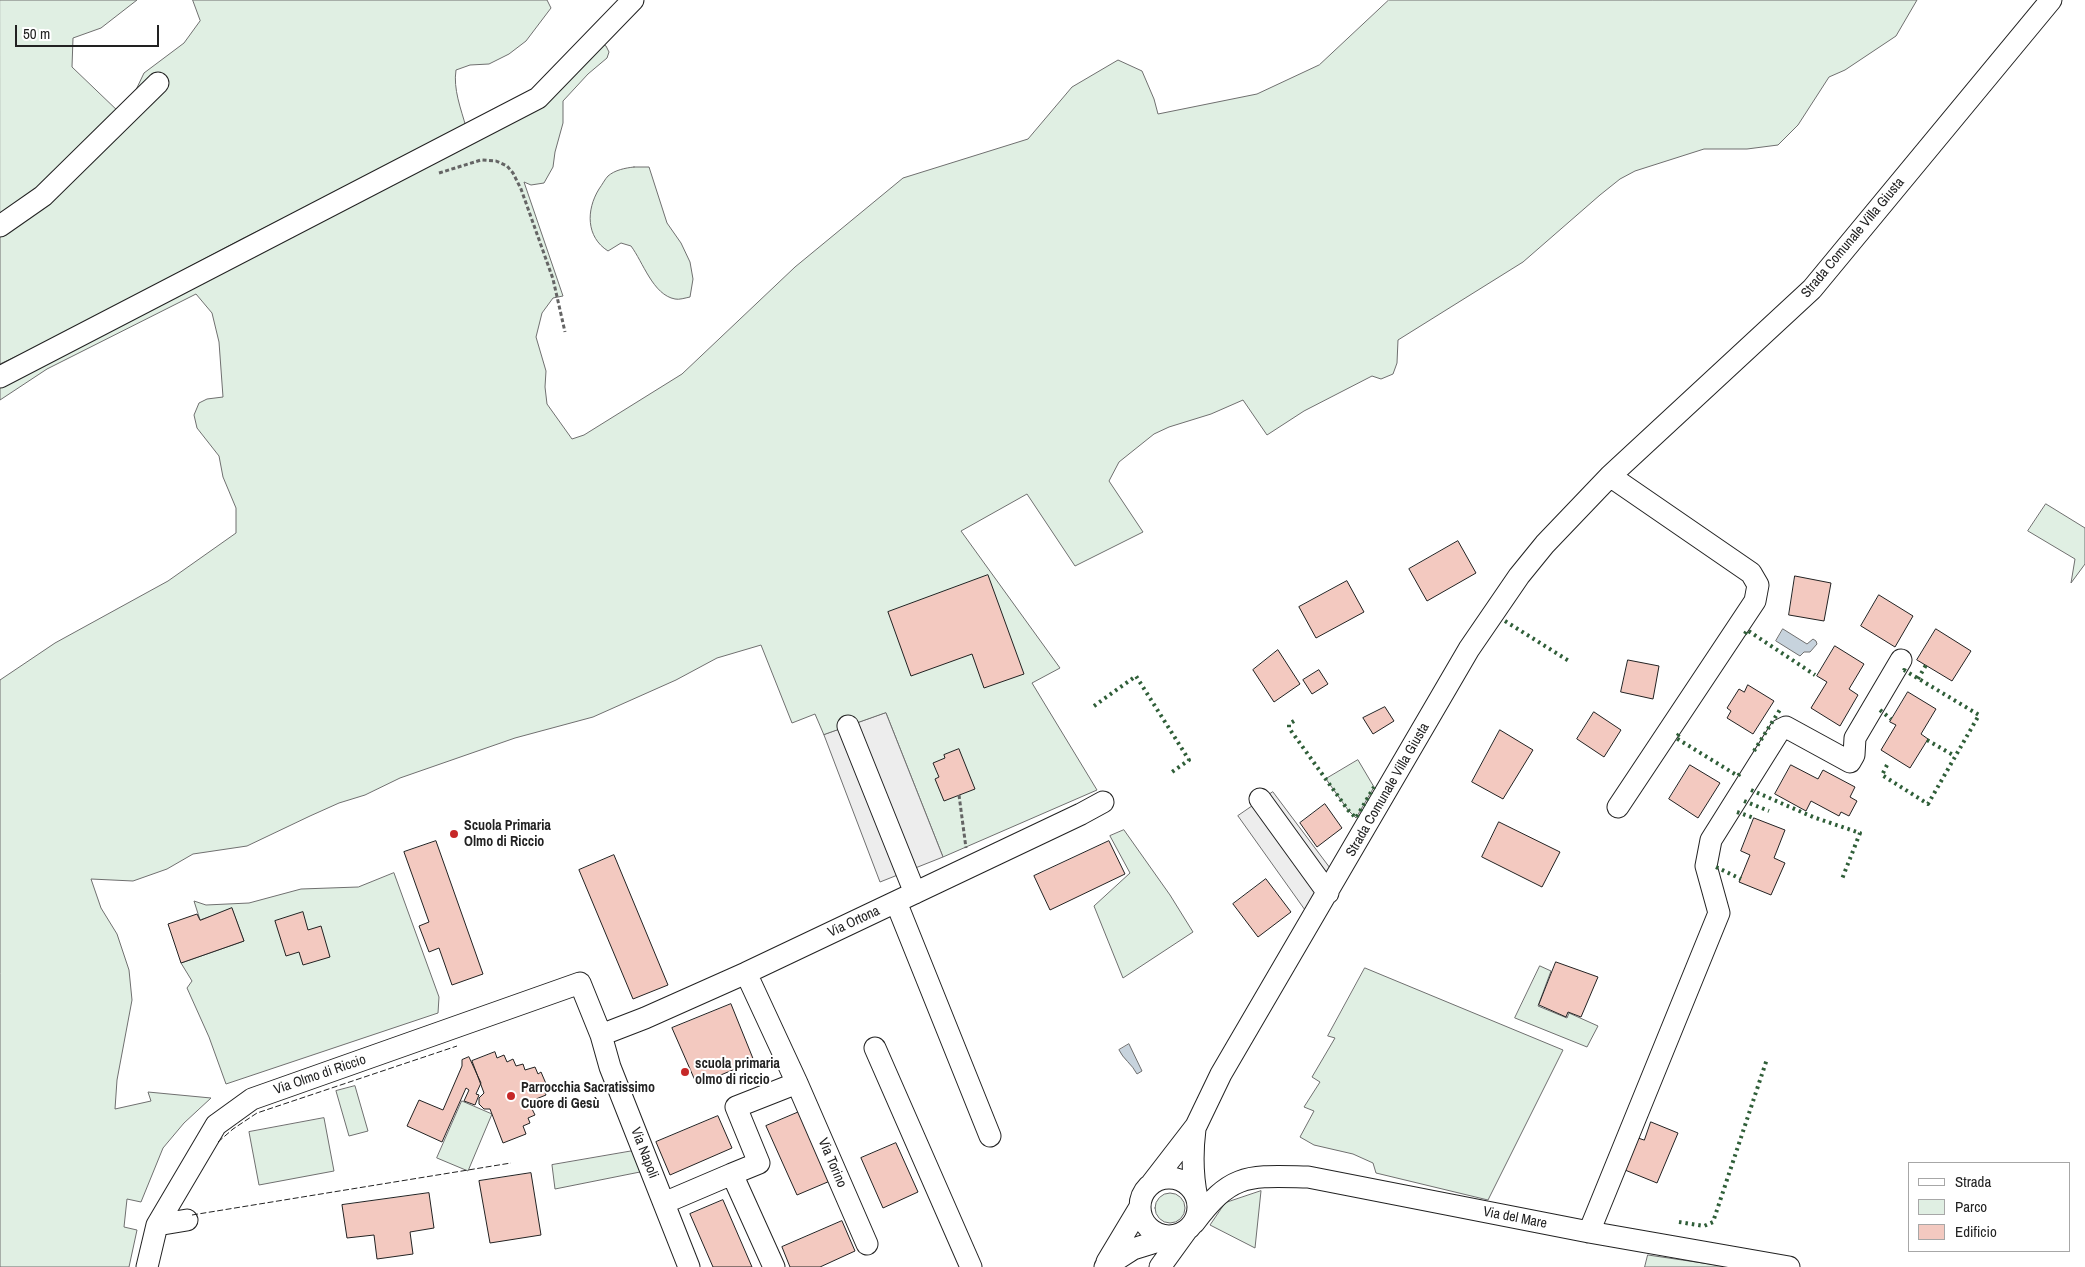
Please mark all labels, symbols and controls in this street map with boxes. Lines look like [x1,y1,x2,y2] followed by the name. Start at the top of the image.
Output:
[18,15,161,47] scale bar
[23,23,50,44] text: 50 m
[1798,175,1908,301] street label: Strada Comunale Villa Giusta
[1343,720,1433,860] street label: Strada Comunale Villa Giusta
[464,818,551,850] place label: Scuola Primaria Olmo di Riccio
[448,828,460,840] marker: Scuola Primaria Olmo di Riccio
[825,903,883,941] street label: Via Ortona
[272,1051,368,1099] street label: Via Olmo di Riccio
[695,1056,780,1088] place label: scuola primaria olmo di riccio
[679,1066,691,1078] marker: scuola primaria olmo di riccio
[521,1080,655,1112] place label: Parrocchia Sacratissimo Cuore di Gesù
[505,1090,517,1102] marker: Parrocchia Sacratissimo Cuore di Gesù
[627,1125,661,1181] street label: Via Napoli
[814,1136,850,1190] street label: Via Torino
[1908,1162,2070,1252] legend
[1955,1171,1991,1192] text: Strada
[1955,1196,1987,1217] text: Parco
[1482,1204,1548,1232] street label: Via del Mare
[1955,1221,1997,1242] text: Edificio

